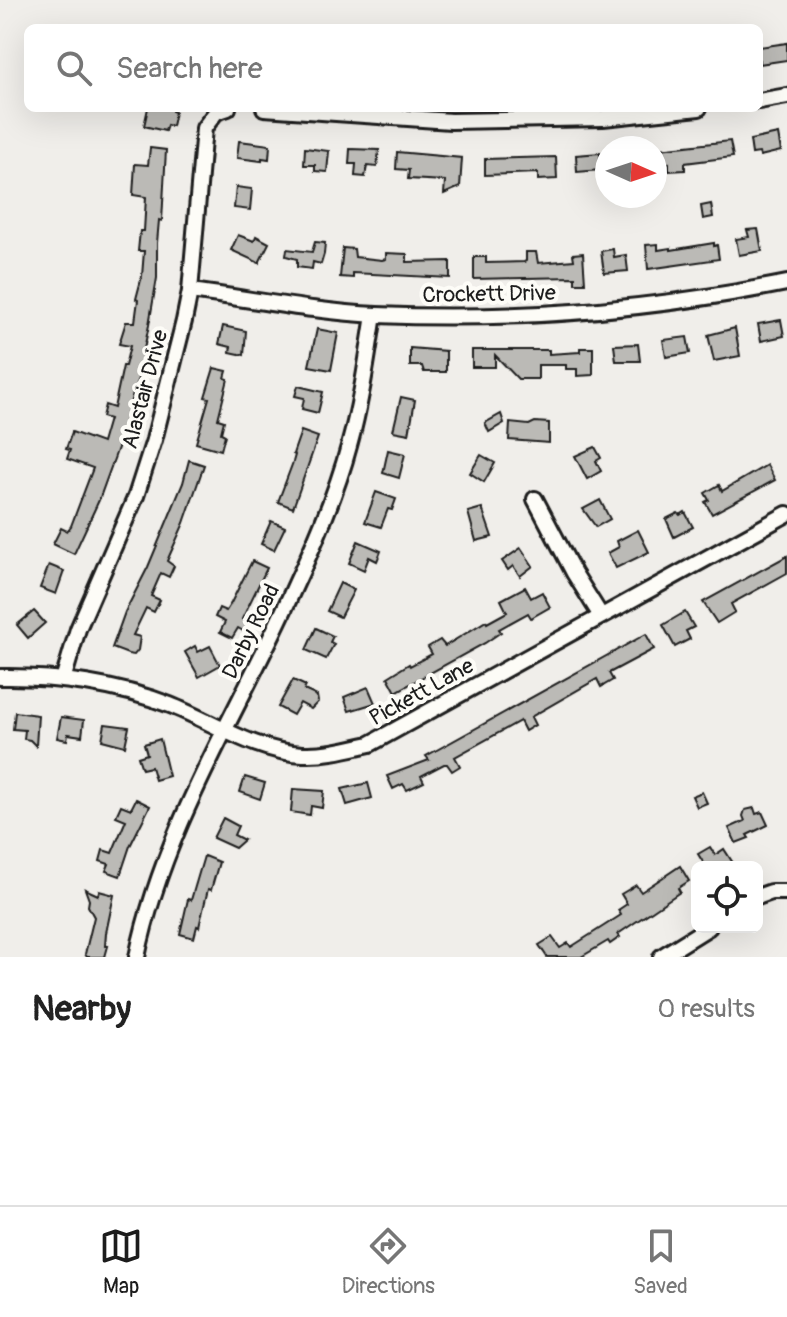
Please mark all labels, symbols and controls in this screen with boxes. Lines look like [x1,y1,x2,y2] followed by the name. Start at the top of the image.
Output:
[24,24,763,112] search box
[52,46,96,90] icon: search
[116,50,263,87] text: Search here
[595,136,667,208] north arrow
[422,279,556,309] street label: Crockett Drive
[116,326,174,452] street label: Alastair Drive
[216,579,286,684] street label: Darby Road
[364,652,479,732] street label: Pickett Lane
[691,861,763,933] map controls
[691,861,763,933] button: locate
[32,988,131,1031] text: Nearby
[658,993,755,1025] text: 0 results
[99,1224,143,1300] tab: Map
[342,1224,435,1300] tab: Directions
[633,1224,688,1300] tab: Saved

